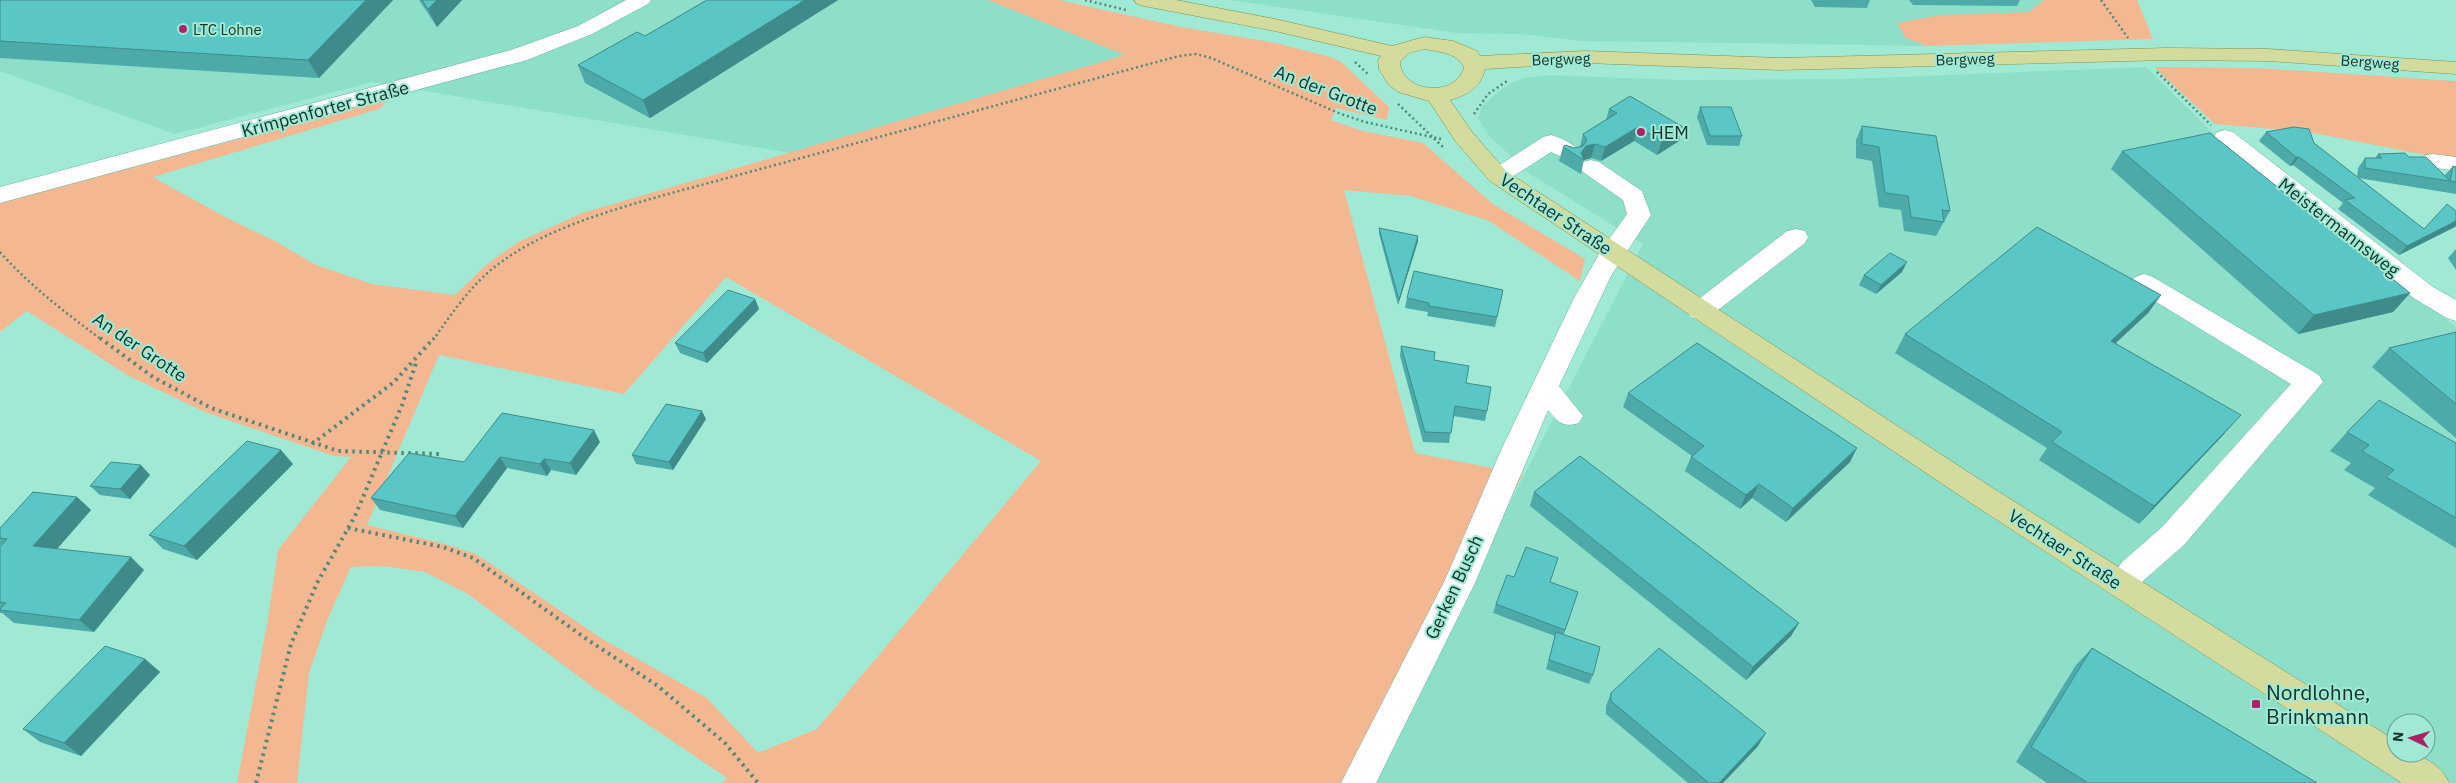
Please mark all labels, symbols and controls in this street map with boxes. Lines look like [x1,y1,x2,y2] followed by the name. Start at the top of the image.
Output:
[193,20,262,39] place label: LTC Lohne
[177,23,189,35] marker: LTC Lohne
[1531,48,1591,70] street label: Bergweg
[1935,48,1995,70] street label: Bergweg
[2340,50,2400,74] street label: Bergweg
[1271,60,1381,120] street label: An der Grotte
[239,76,411,142] street label: Krimpenforter Straße
[1651,121,1689,144] place label: HEM
[1635,126,1647,138] marker: HEM
[1495,168,1617,260] street label: Vechtaer Straße
[2274,172,2405,282] street label: Meistermannsweg
[89,307,192,387] street label: An der Grotte
[2004,504,2126,594] street label: Vechtaer Straße
[1420,531,1488,643] street label: Gerken Busch
[2266,678,2371,730] place label: Nordlohne, Brinkmann
[2250,698,2262,710] marker: Nordlohne, Brinkmann
[2386,713,2436,763] north arrow
[2389,731,2407,743] text: N

